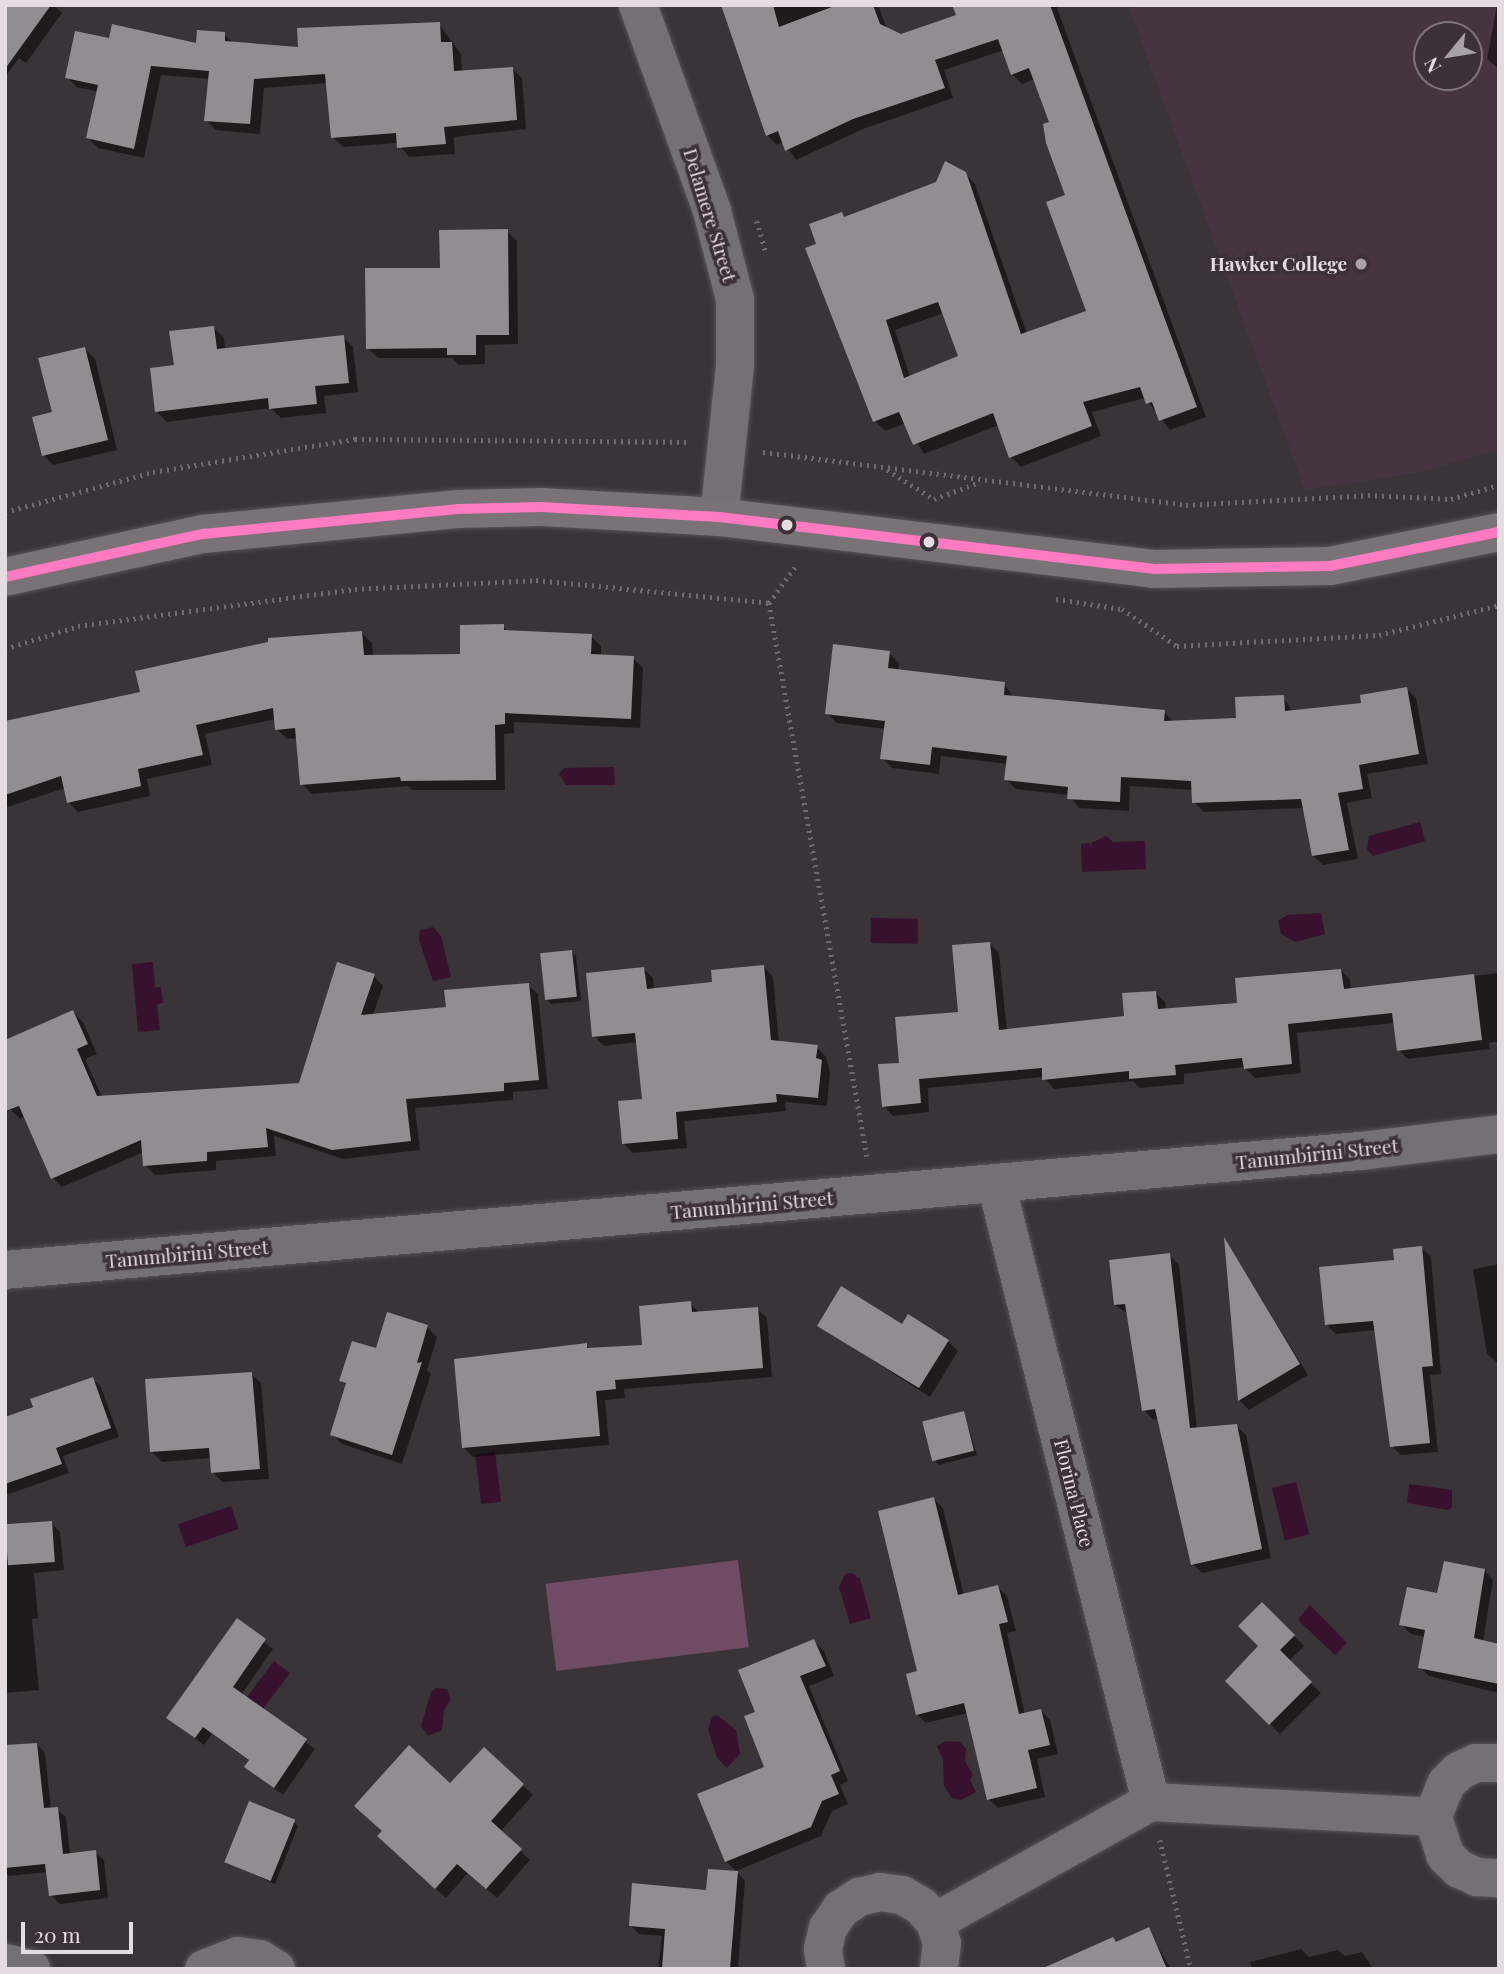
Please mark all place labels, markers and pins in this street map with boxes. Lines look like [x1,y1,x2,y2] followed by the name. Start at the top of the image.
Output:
[1209,253,1347,275] place label: Hawker College
[1353,256,1369,272] marker: Hawker College
[780,518,794,532] unlabelled marker
[922,535,936,549] unlabelled marker

